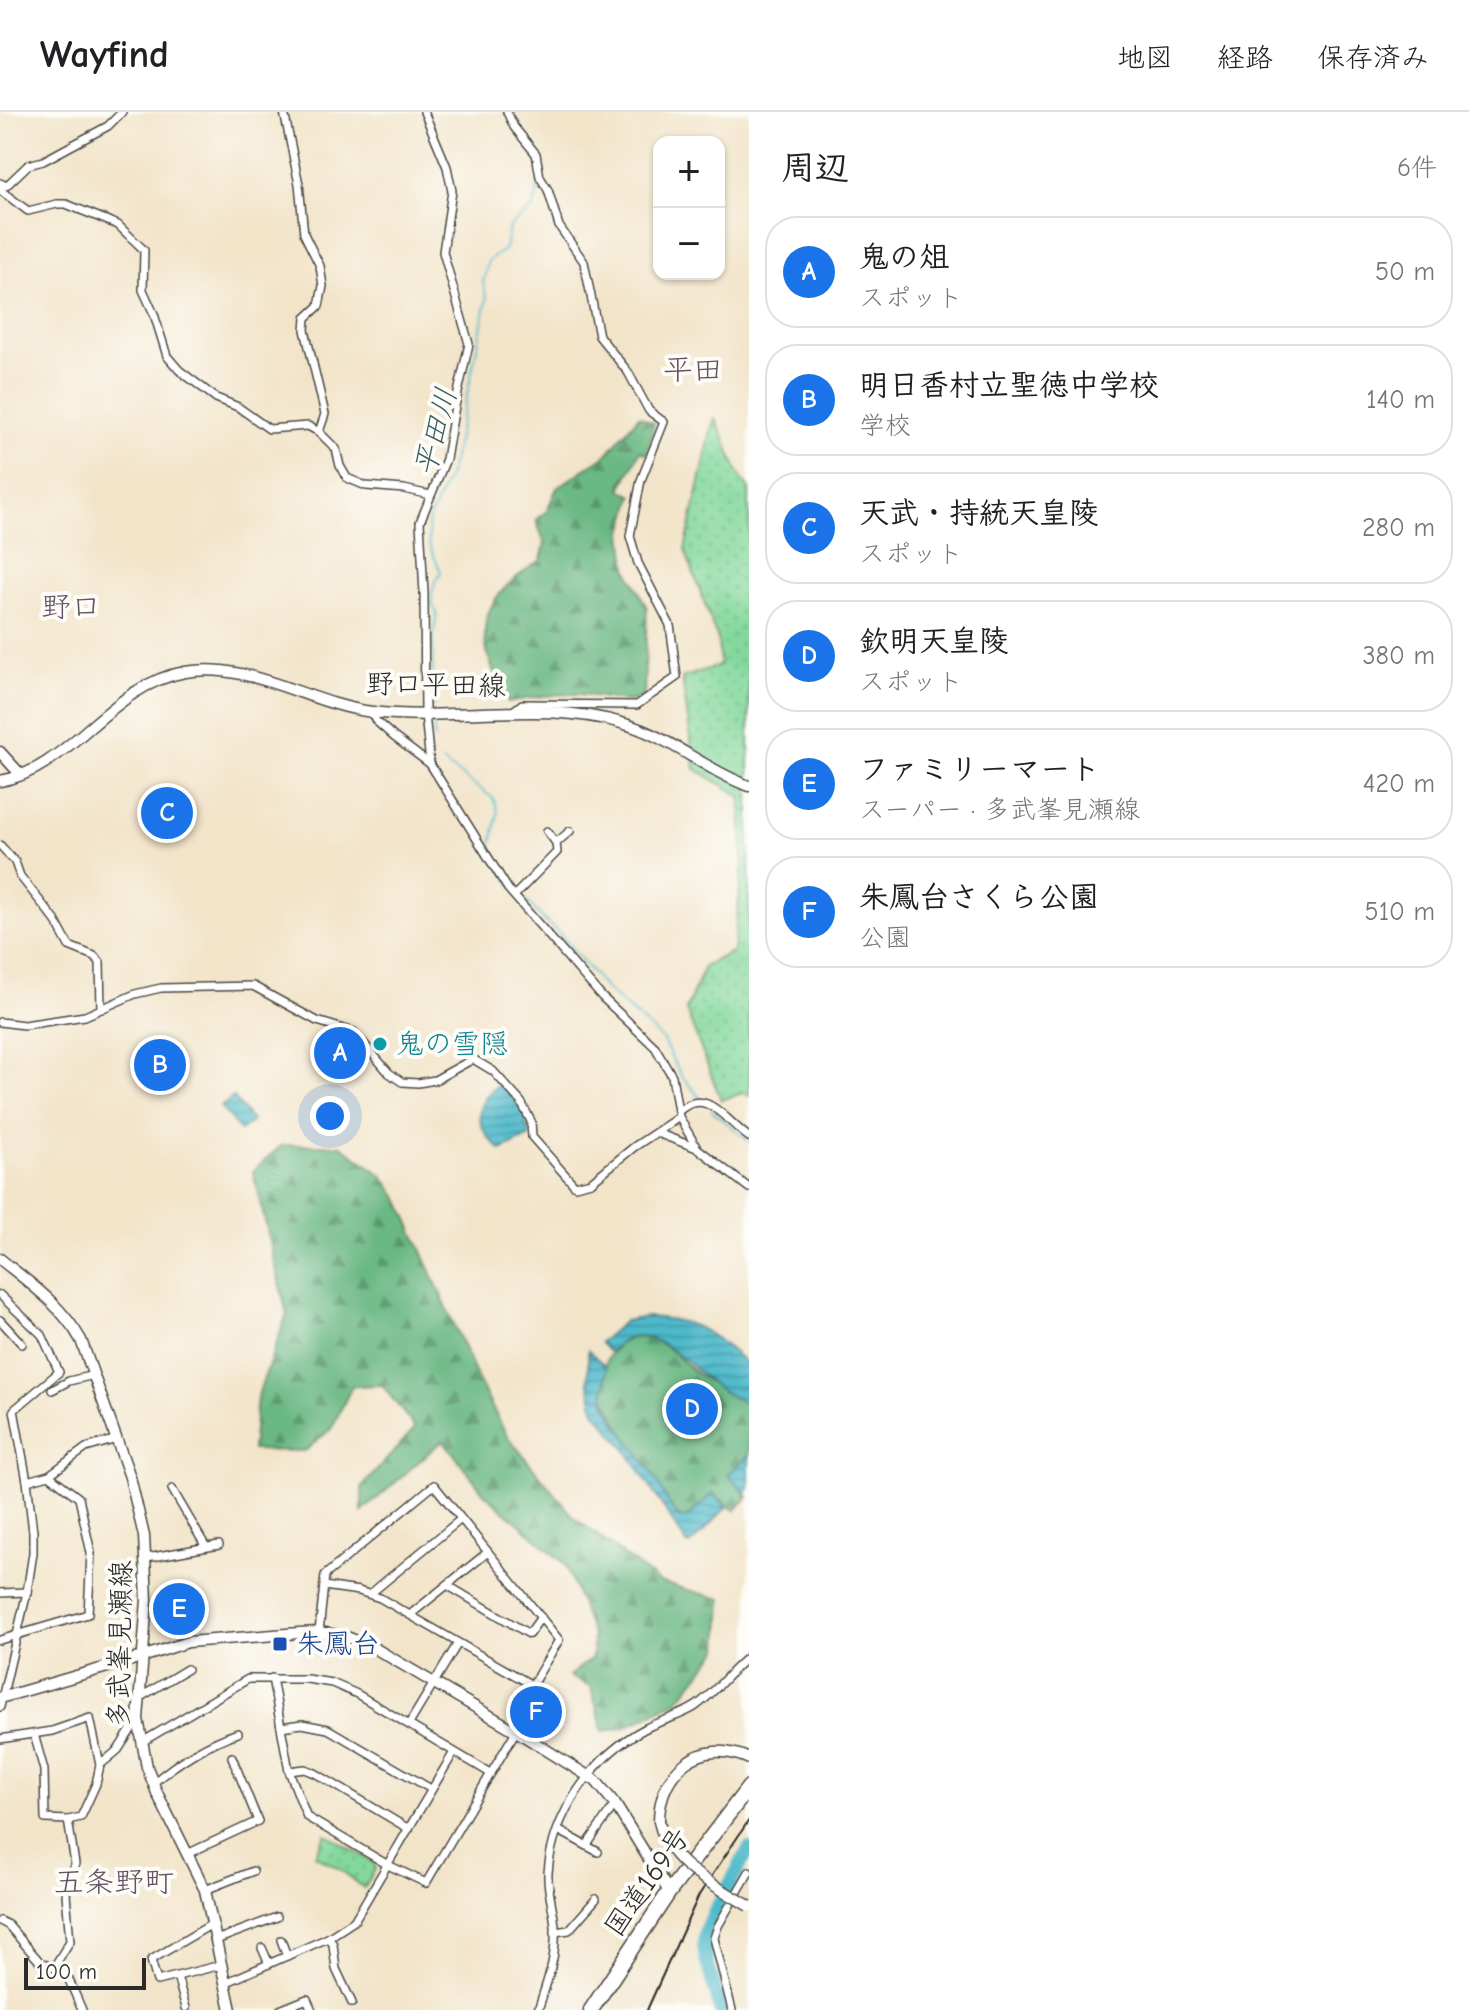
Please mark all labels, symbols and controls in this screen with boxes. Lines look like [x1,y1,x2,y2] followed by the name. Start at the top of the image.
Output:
[40,33,169,77] text: Wayfind
[1117,42,1173,74] text: 地図
[1217,42,1273,74] text: 経路
[1317,42,1429,74] text: 保存済み
[653,136,725,280] map controls
[653,136,725,208] button: +
[781,148,849,188] text: 周辺
[1397,153,1437,183] text: 6件
[653,208,725,280] button: −
[859,240,949,275] text: 鬼の俎
[802,257,816,287] text: A
[1375,257,1435,287] text: 50 m
[859,283,963,313] text: スポット
[663,353,723,388] district label: 平田
[859,368,1159,403] text: 明日香村立聖徳中学校
[407,384,465,480] water label: 平田川
[801,385,817,415] text: B
[1366,385,1435,415] text: 140 m
[859,411,911,441] text: 学校
[859,496,1099,531] text: 天武・持統天皇陵
[801,513,817,543] text: C
[1362,513,1435,543] text: 280 m
[859,539,963,569] text: スポット
[41,590,101,625] district label: 野口
[859,624,1009,659] text: 欽明天皇陵
[801,641,817,671] text: D
[1362,641,1435,671] text: 380 m
[859,667,963,697] text: スポット
[366,668,506,702] street label: 野口平田線
[859,752,1100,787] text: ファミリーマート
[801,769,817,799] text: E
[1363,769,1435,799] text: 420 m
[141,783,193,843] pin: C
[859,795,1140,825] text: スーパー · 多武峯見瀬線
[859,880,1099,915] text: 朱鳳台さくら公園
[801,897,817,927] text: F
[1365,897,1435,927] text: 510 m
[859,923,911,953] text: 公園
[314,1023,366,1083] pin: A
[396,1028,508,1060] place label: 鬼の雪隠
[134,1035,186,1095] pin: B
[371,1035,389,1053] marker: 鬼の雪隠
[310,1096,350,1136] your location
[666,1379,718,1439] pin: D
[103,1560,137,1728] street label: 多武峯見瀬線
[153,1579,205,1639] pin: E
[296,1628,380,1660] place label: 朱鳳台
[271,1635,289,1653] marker: 朱鳳台
[510,1682,562,1742] pin: F
[598,1822,696,1942] street label: 国道169号
[54,1865,174,1900] district label: 五条野町
[24,1954,146,1990] scale bar
[36,1959,97,1985] text: 100 m

